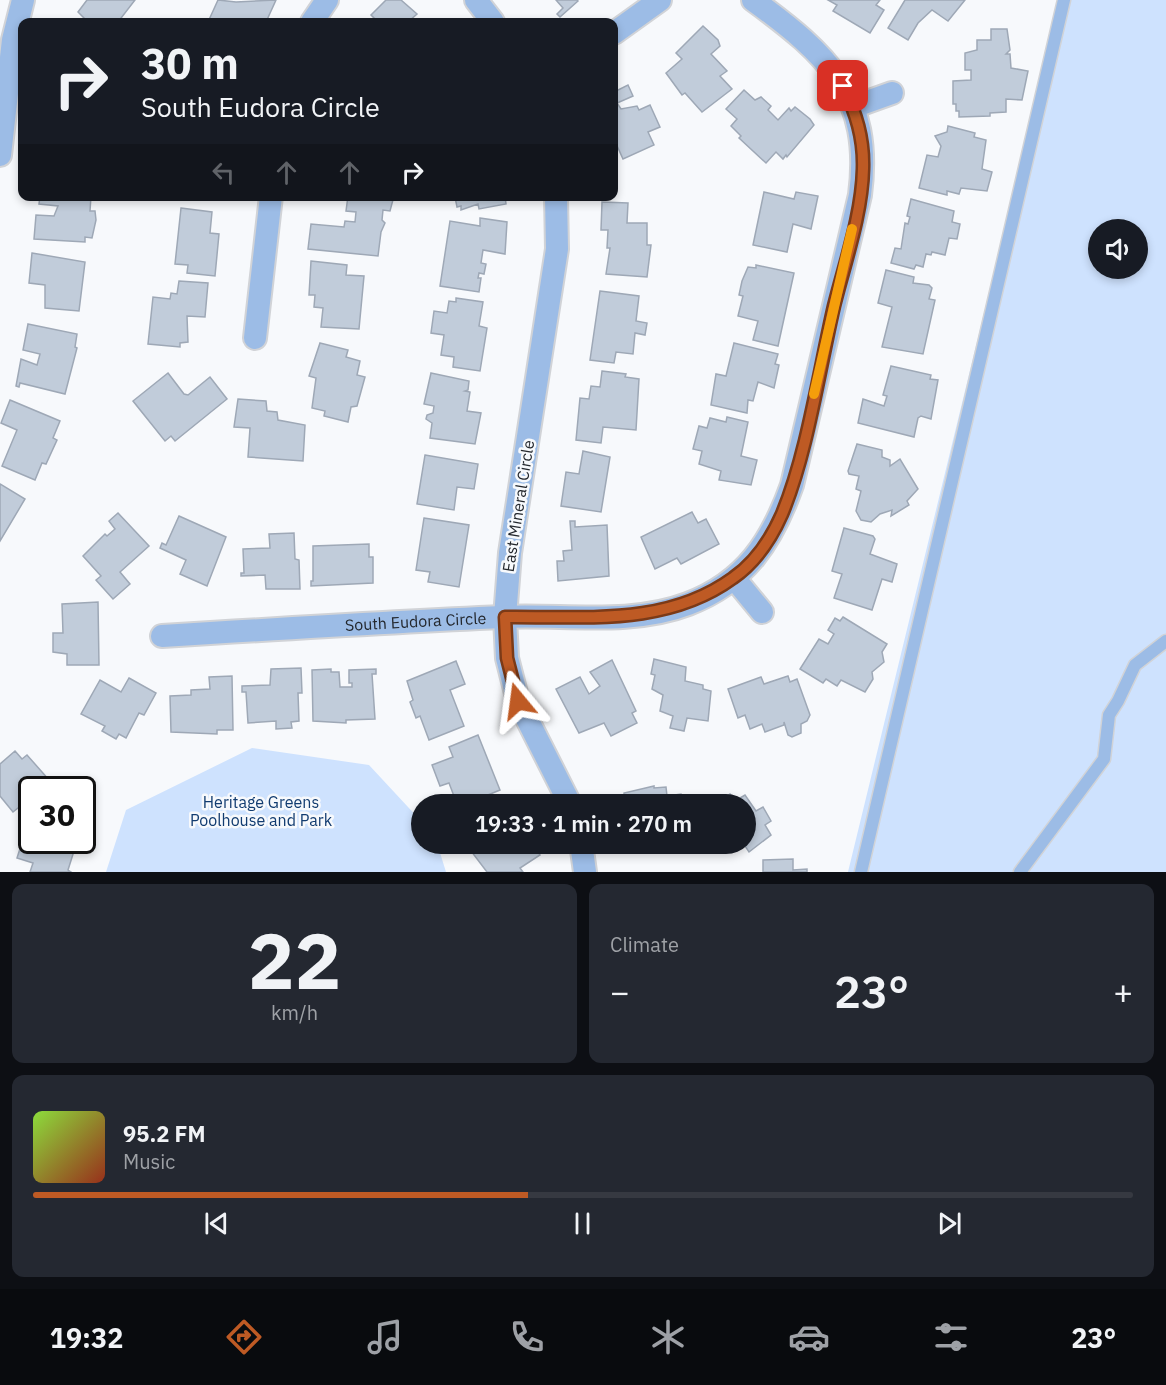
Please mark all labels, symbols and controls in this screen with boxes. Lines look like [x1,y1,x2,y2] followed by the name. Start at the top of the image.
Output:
[141,36,239,91] text: 30 m
[42,42,120,120] icon: right
[817,60,868,111] pin
[826,69,859,102] icon: arrive
[141,89,380,124] text: South Eudora Circle
[207,156,240,189] icon: left
[270,156,303,189] icon: ahead
[333,156,366,189] icon: ahead
[396,156,429,189] icon: right
[1088,219,1148,279] map controls
[1088,219,1148,279] button: sound
[498,438,538,573] street label: East Mineral Circle
[344,608,487,635] street label: South Eudora Circle
[486,669,550,733] position arrow
[18,776,96,854] speed limit sign: 30
[190,792,333,830] park label: Heritage Greens Poolhouse and Park
[475,809,692,838] text: 19:33 · 1 min · 270 m
[248,909,341,1010] text: 22
[610,931,679,958] text: Climate
[834,962,909,1020] text: 23°
[610,970,630,1013] text: −
[1113,970,1133,1013] text: +
[271,999,318,1026] text: km/h
[123,1119,206,1148] text: 95.2 FM
[123,1148,175,1175] text: Music
[200,1207,233,1240] icon: previous
[566,1207,599,1240] icon: pause
[933,1207,966,1240] icon: next
[223,1316,265,1358] icon: directions
[364,1316,406,1358] icon: music
[506,1316,548,1358] icon: phone
[647,1316,689,1358] icon: climate
[788,1316,830,1358] icon: car
[930,1316,972,1358] icon: filters
[50,1320,123,1355] text: 19:32
[1071,1320,1116,1355] text: 23°

